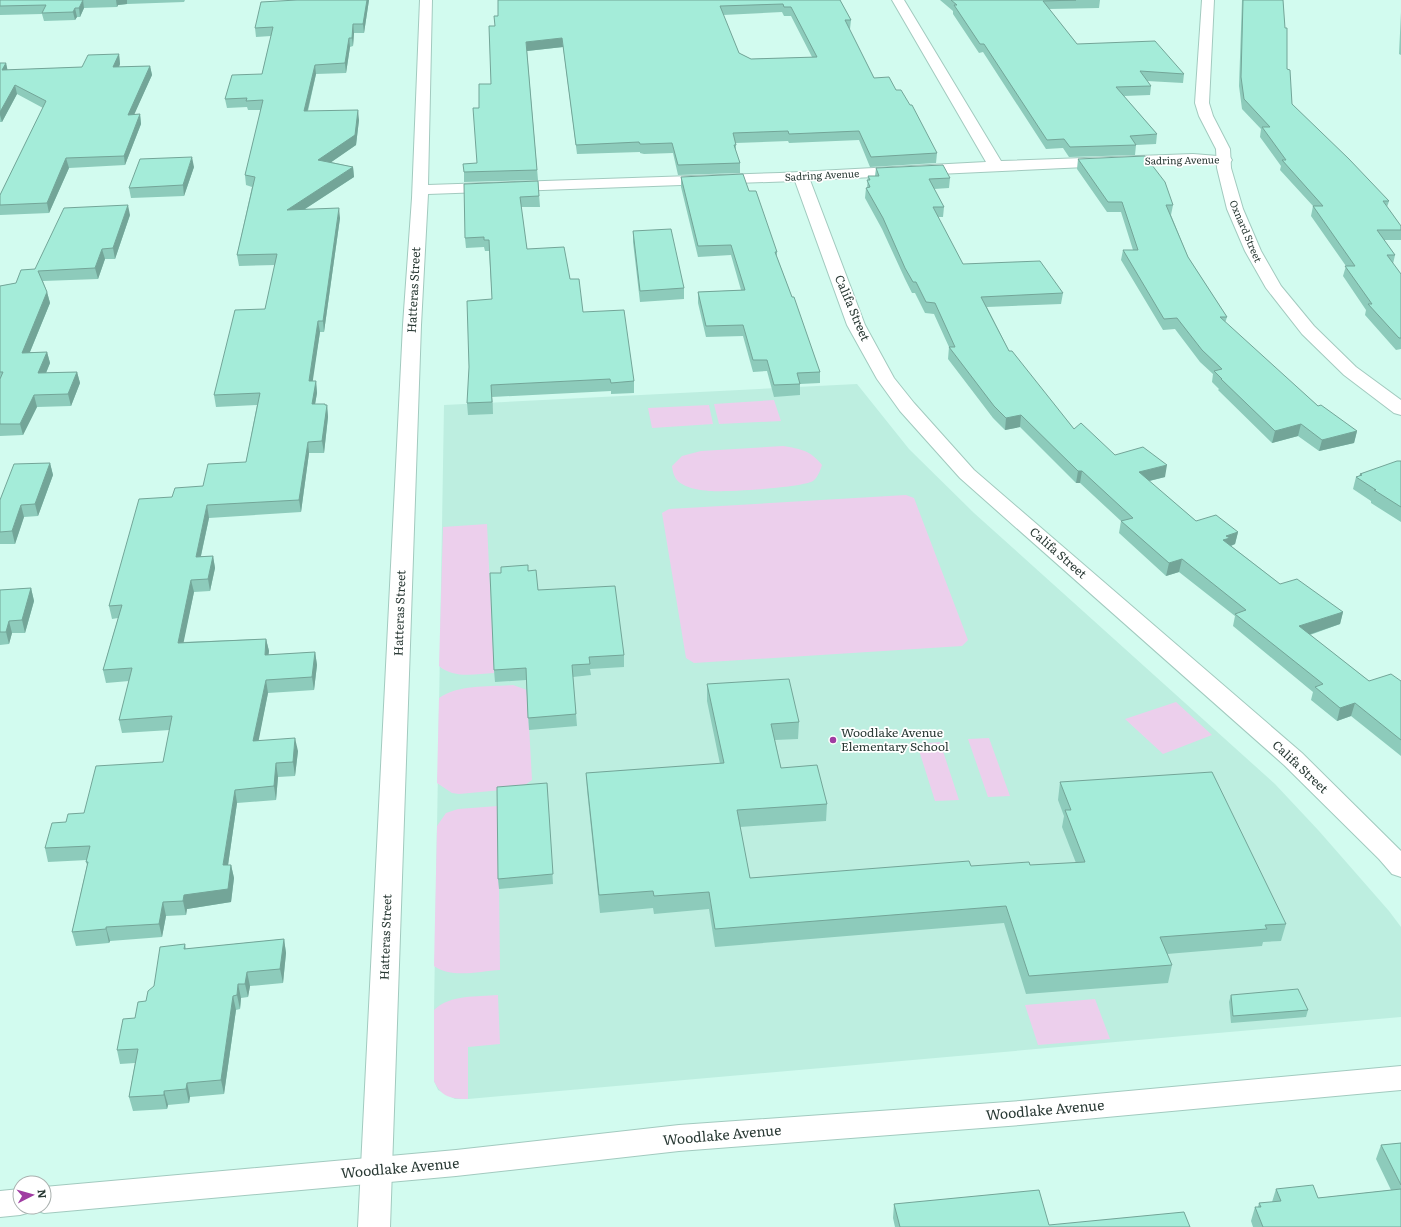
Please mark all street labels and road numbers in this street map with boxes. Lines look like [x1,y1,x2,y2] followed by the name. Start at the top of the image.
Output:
[1145,151,1219,168] street label: Sadring Avenue
[784,165,860,184] street label: Sadring Avenue
[1227,197,1266,264] street label: Oxnard Street
[402,246,424,333] street label: Hatteras Street
[831,272,875,344] street label: Califa Street
[1026,522,1091,582] street label: Califa Street
[389,569,410,656] street label: Hatteras Street
[1269,736,1333,797] street label: Califa Street
[375,893,396,980] street label: Hatteras Street
[985,1094,1105,1124] street label: Woodlake Avenue
[662,1119,782,1149] street label: Woodlake Avenue
[340,1152,460,1182] street label: Woodlake Avenue

